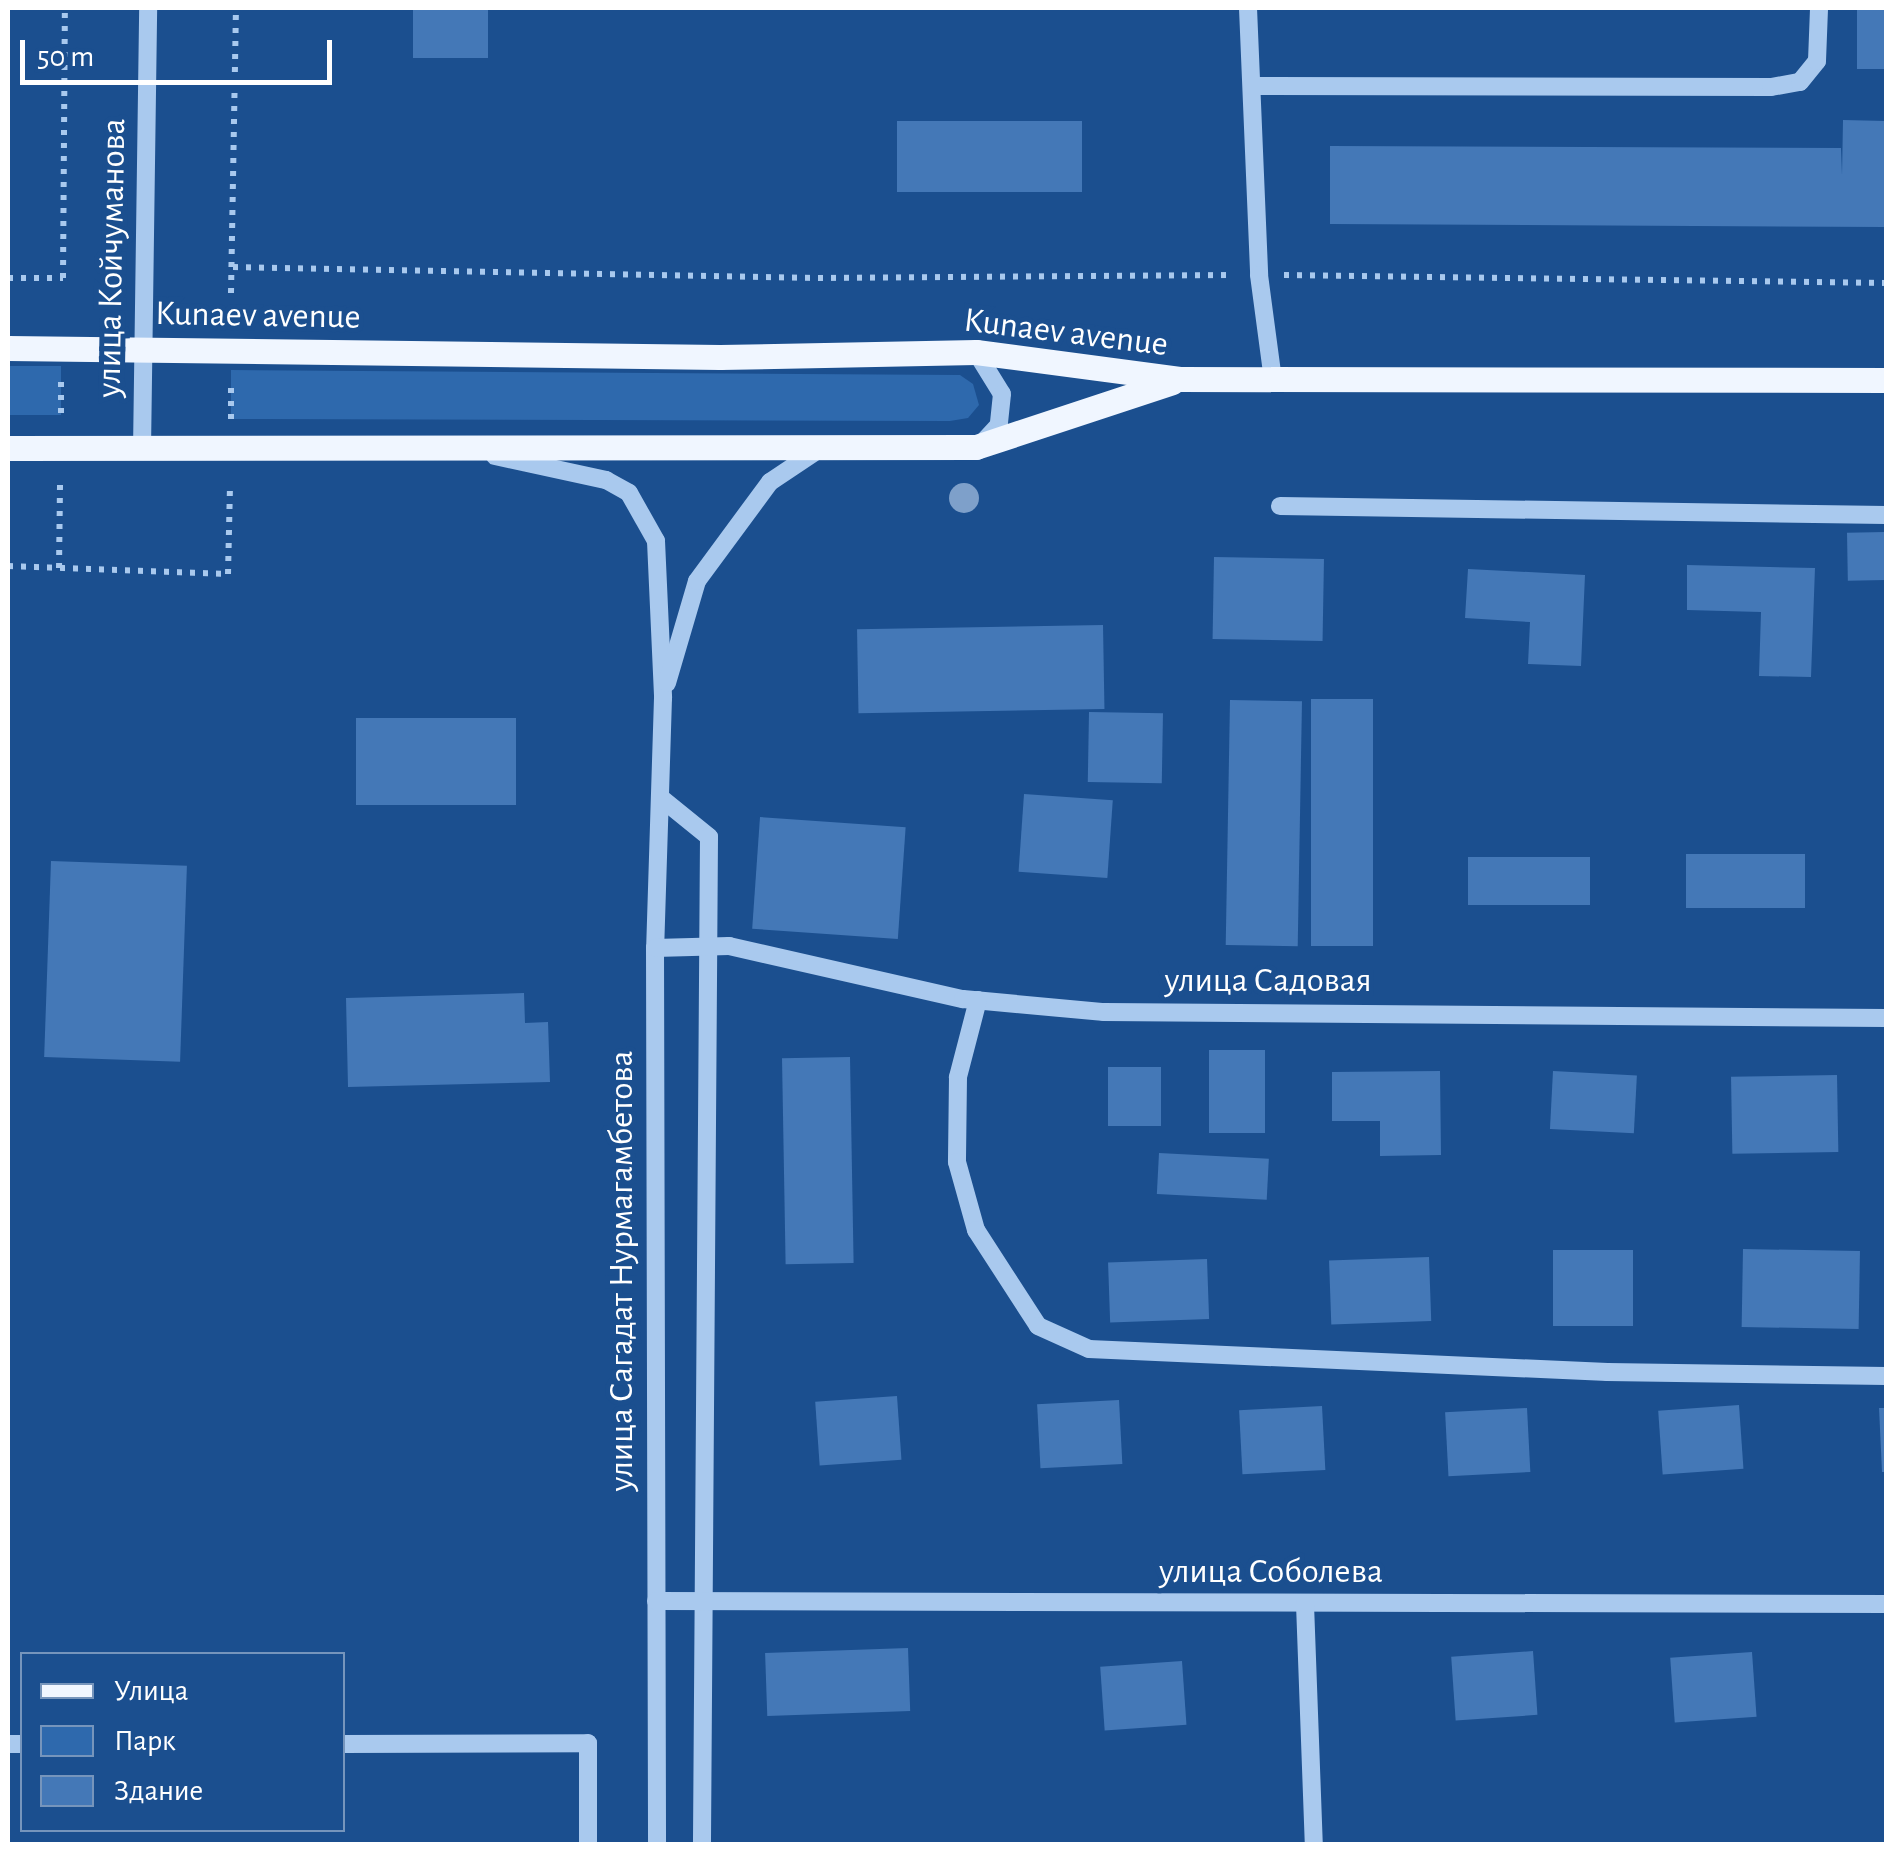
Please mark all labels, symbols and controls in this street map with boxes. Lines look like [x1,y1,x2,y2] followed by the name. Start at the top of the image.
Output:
[25,20,338,82] scale bar
[37,42,94,72] text: 50 m
[89,118,135,398] street label: улица Койчуманова
[155,293,361,339] street label: Kunaev avenue
[962,300,1170,366] street label: Kunaev avenue
[1164,960,1372,1002] street label: улица Садовая
[601,1051,643,1491] street label: улица Сагадат Нурмагамбетова
[1159,1551,1383,1593] street label: улица Соболева
[20,1652,345,1832] legend
[114,1676,189,1706] text: Улица
[114,1726,176,1756] text: Парк
[114,1776,203,1806] text: Здание

